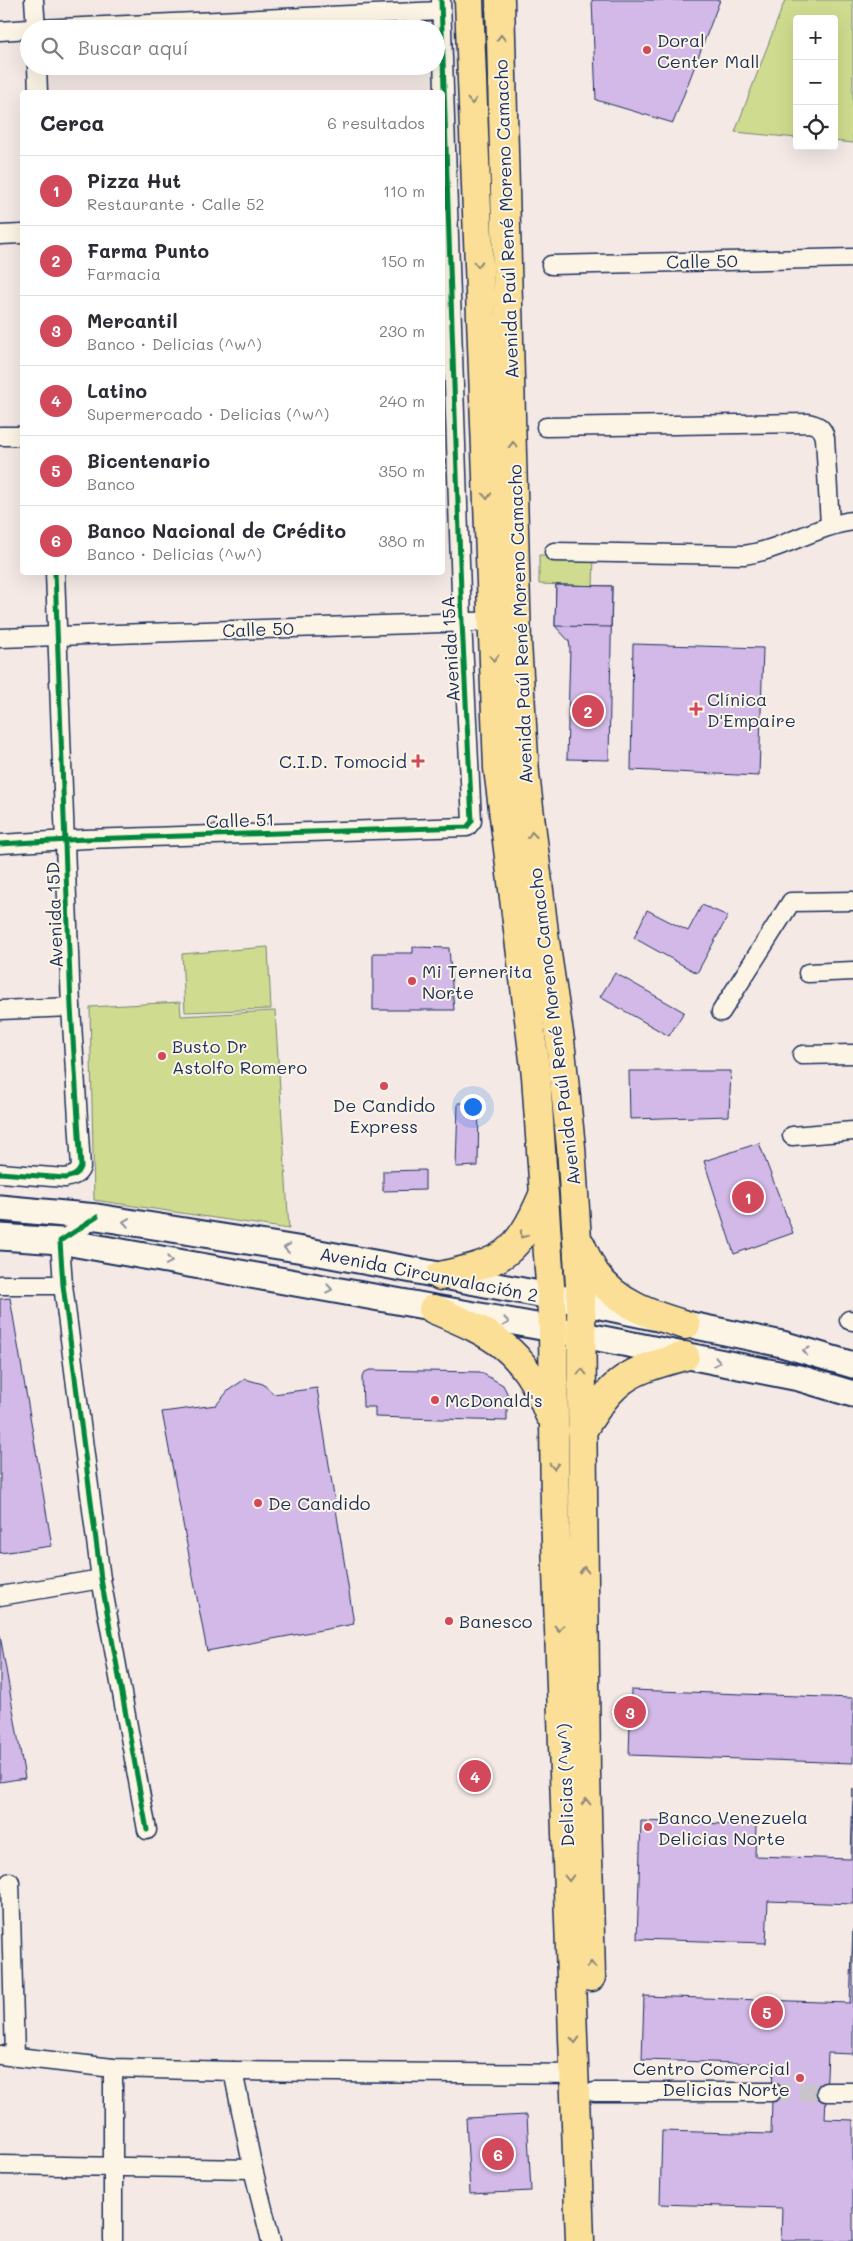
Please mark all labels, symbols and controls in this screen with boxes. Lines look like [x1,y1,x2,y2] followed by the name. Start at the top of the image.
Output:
[793,15,838,150] map controls
[793,15,838,60] button: +
[20,20,445,75] search box
[657,28,759,73] place label: Doral Center Mall
[38,34,66,62] icon: search
[496,34,506,42] one-way arrow
[78,35,188,60] text: Buscar aquí
[641,44,653,56] marker: Doral Center Mall
[488,58,524,379] street label: Avenida Paúl René Moreno Camacho
[793,60,838,105] button: −
[466,97,477,105] one-way arrow
[793,105,838,150] button: locate
[40,109,105,136] text: Cerca
[327,112,425,133] text: 6 resultados
[87,168,181,193] text: Pizza Hut
[52,180,60,201] text: 1
[383,180,425,201] text: 110 m
[87,193,264,214] text: Restaurante · Calle 52
[87,238,209,263] text: Farma Punto
[666,248,738,274] street label: Calle 50
[52,250,60,271] text: 2
[381,250,425,271] text: 150 m
[473,260,483,268] one-way arrow
[87,263,161,284] text: Farmacia
[87,308,178,333] text: Mercantil
[51,320,61,341] text: 3
[379,320,425,341] text: 230 m
[87,333,262,354] text: Banco · Delicias (^w^)
[87,378,147,403] text: Latino
[51,390,61,411] text: 4
[379,390,425,411] text: 240 m
[87,403,329,424] text: Supermercado · Delicias (^w^)
[507,441,518,449] one-way arrow
[87,448,210,473] text: Bicentenario
[51,460,61,481] text: 5
[379,460,425,481] text: 350 m
[502,463,538,784] street label: Avenida Paúl René Moreno Camacho
[87,473,135,494] text: Banco
[482,492,493,500] one-way arrow
[87,518,346,543] text: Banco Nacional de Crédito
[51,530,61,551] text: 6
[378,530,425,551] text: 380 m
[87,543,262,564] text: Banco · Delicias (^w^)
[435,595,465,703] street label: Avenida 15A
[222,616,294,642] street label: Calle 50
[489,655,499,663] one-way arrow
[707,687,796,732] place label: Clínica D'Empaire
[572,692,604,730] pin: 2
[689,702,703,716] marker: Clínica D'Empaire
[279,749,407,773] place label: C.I.D. Tomocid
[411,754,425,768] marker: C.I.D. Tomocid
[205,807,275,833] street label: Calle 51
[527,830,538,838] one-way arrow
[40,862,68,968] street label: Avenida 15D
[523,867,585,1187] street label: Avenida Paúl René Moreno Camacho
[422,959,533,1004] place label: Mi Ternerita Norte
[406,975,418,987] marker: Mi Ternerita Norte
[172,1034,307,1079] place label: Busto Dr Astolfo Romero
[156,1050,168,1062] marker: Busto Dr Astolfo Romero
[378,1080,390,1092] marker: De Candido Express
[333,1093,435,1138] place label: De Candido Express
[460,1094,486,1120] your location
[732,1178,764,1216] pin: 1
[122,1217,130,1228] one-way arrow
[520,1229,528,1238] one-way arrow
[318,1241,540,1307] street label: Avenida Circunvalación 2
[282,1243,291,1253] one-way arrow
[165,1255,174,1265] one-way arrow
[325,1284,334,1294] one-way arrow
[502,1316,511,1326] one-way arrow
[803,1347,811,1357] one-way arrow
[713,1357,722,1367] one-way arrow
[577,1368,587,1376] one-way arrow
[445,1388,543,1412] place label: McDonald's
[429,1394,441,1406] marker: McDonald's
[549,1462,559,1470] one-way arrow
[268,1491,371,1515] place label: De Candido
[252,1497,264,1509] marker: De Candido
[579,1566,590,1574] one-way arrow
[459,1609,533,1633] place label: Banesco
[443,1615,455,1627] marker: Banesco
[554,1624,565,1632] one-way arrow
[614,1693,646,1731] pin: 3
[551,1723,579,1847] street label: Delicias (^w^)
[459,1757,491,1795] pin: 4
[581,1798,592,1806] one-way arrow
[658,1805,808,1850] place label: Banco Venezuela Delicias Norte
[642,1821,654,1833] marker: Banco Venezuela Delicias Norte
[563,1874,574,1882] one-way arrow
[585,1961,596,1969] one-way arrow
[751,1993,783,2031] pin: 5
[569,2037,580,2045] one-way arrow
[633,2056,790,2101] place label: Centro Comercial Delicias Norte
[794,2072,806,2084] marker: Centro Comercial Delicias Norte
[482,2135,514,2173] pin: 6

